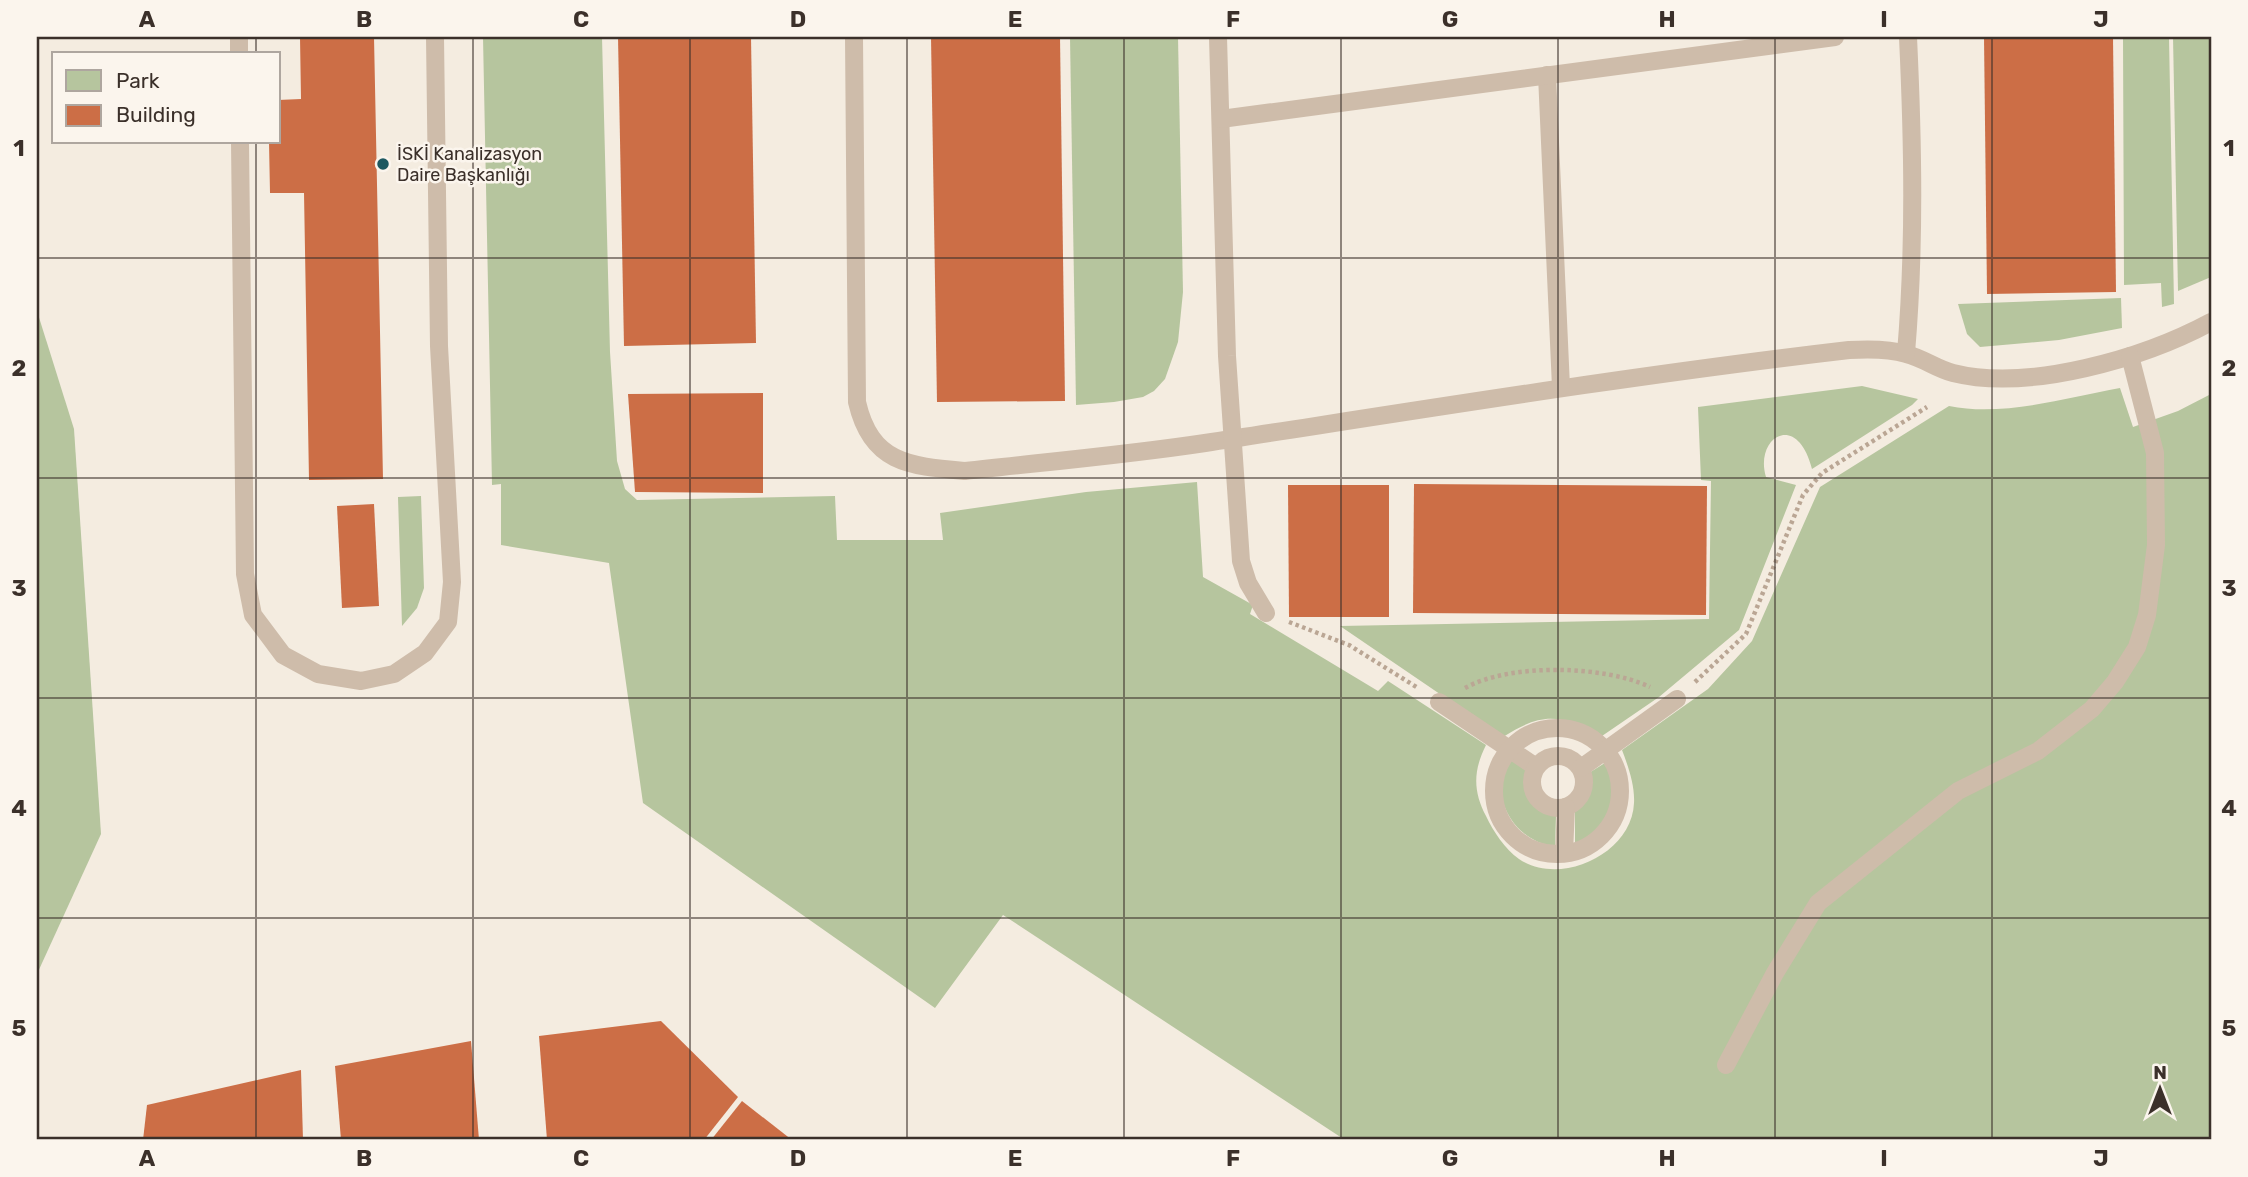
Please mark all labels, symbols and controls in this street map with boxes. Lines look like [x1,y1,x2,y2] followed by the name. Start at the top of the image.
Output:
[139,5,156,33] text: A
[356,5,372,33] text: B
[573,5,589,33] text: C
[790,5,806,33] text: D
[1008,5,1022,33] text: E
[1226,5,1240,33] text: F
[1442,5,1458,33] text: G
[1658,5,1676,33] text: H
[1880,5,1888,33] text: I
[2093,5,2109,33] text: J
[52,52,280,144] legend
[116,68,160,93] text: Park
[116,102,196,127] text: Building
[13,134,25,162] text: 1
[2223,134,2235,162] text: 1
[397,143,542,186] place label: İSKİ Kanalizasyon Daire Başkanlığı
[375,156,391,172] marker: İSKİ Kanalizasyon Daire Başkanlığı
[12,354,26,382] text: 2
[2222,354,2236,382] text: 2
[11,574,27,602] text: 3
[2221,574,2237,602] text: 3
[11,794,27,822] text: 4
[2221,794,2237,822] text: 4
[12,1014,27,1042] text: 5
[2222,1014,2237,1042] text: 5
[2126,1054,2196,1124] north arrow
[2153,1061,2167,1084] text: N
[139,1144,156,1172] text: A
[356,1144,372,1172] text: B
[573,1144,589,1172] text: C
[790,1144,806,1172] text: D
[1008,1144,1022,1172] text: E
[1226,1144,1240,1172] text: F
[1442,1144,1458,1172] text: G
[1658,1144,1676,1172] text: H
[1880,1144,1888,1172] text: I
[2093,1144,2109,1172] text: J

